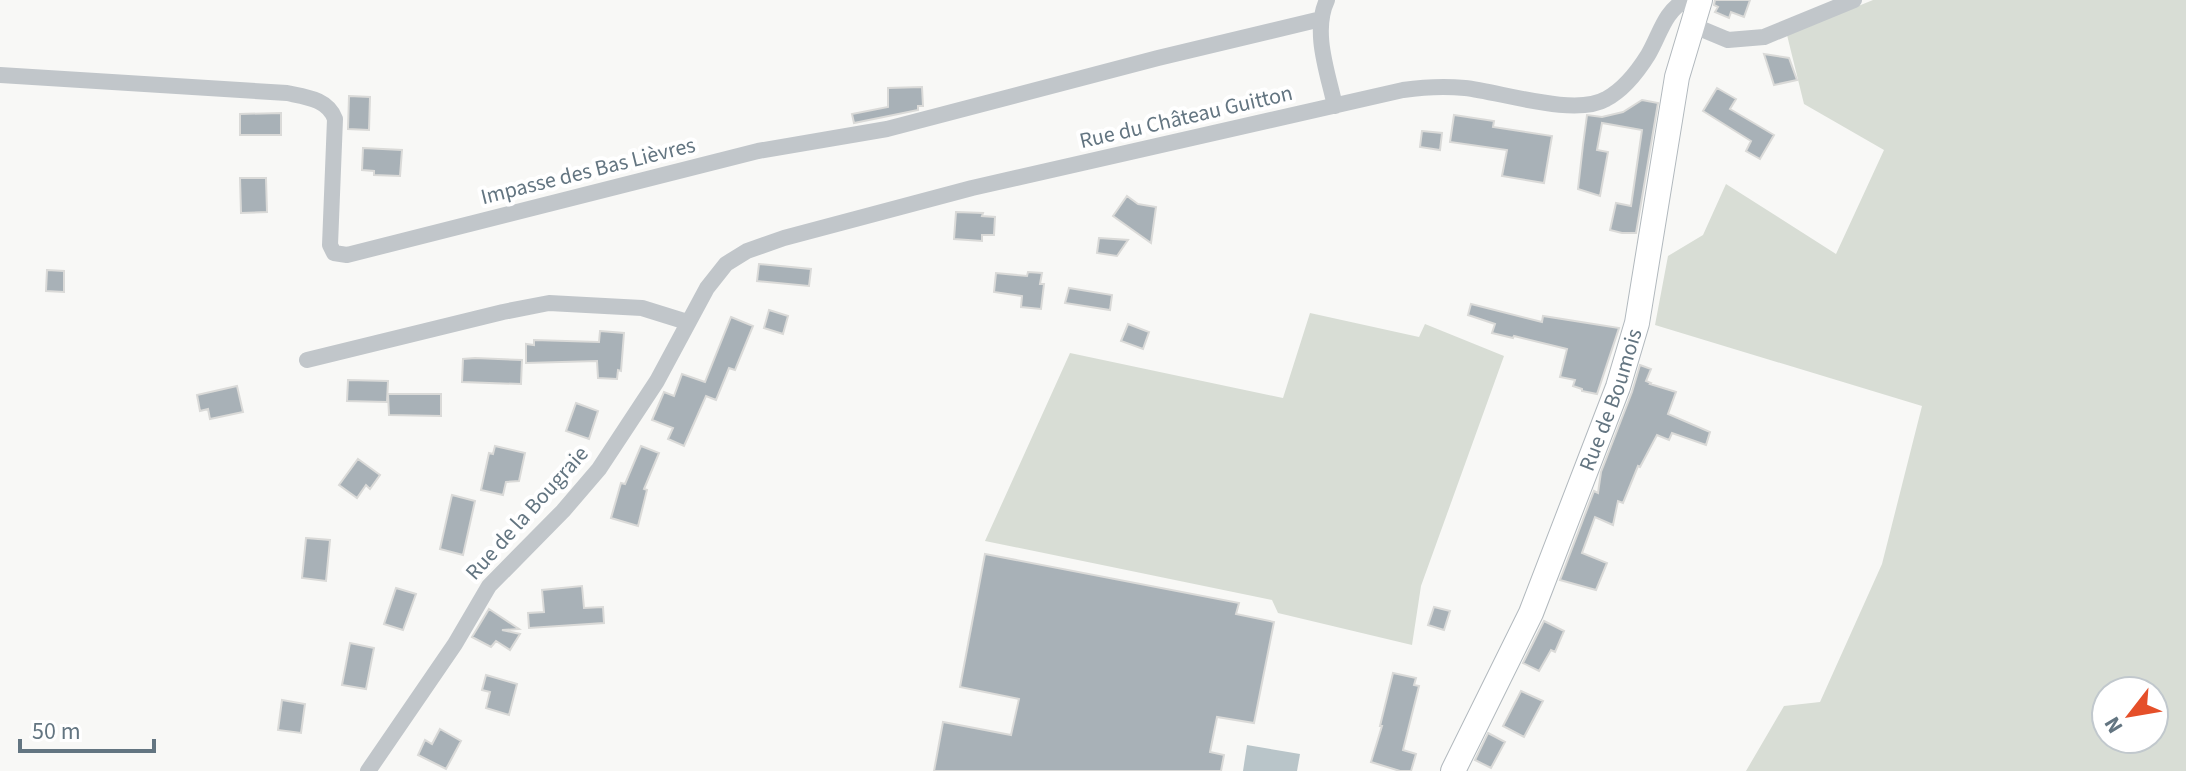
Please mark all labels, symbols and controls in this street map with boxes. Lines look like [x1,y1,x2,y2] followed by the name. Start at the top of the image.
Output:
[1076,77,1296,157] street label: Rue du Château Guitton
[477,129,699,213] street label: Impasse des Bas Lièvres
[1571,325,1650,476] street label: Rue de Boumois
[458,439,596,587] street label: Rue de la Bougraie
[2090,675,2170,755] north arrow
[20,703,154,753] scale bar
[2096,710,2131,739] text: N
[32,714,81,749] text: 50 m

